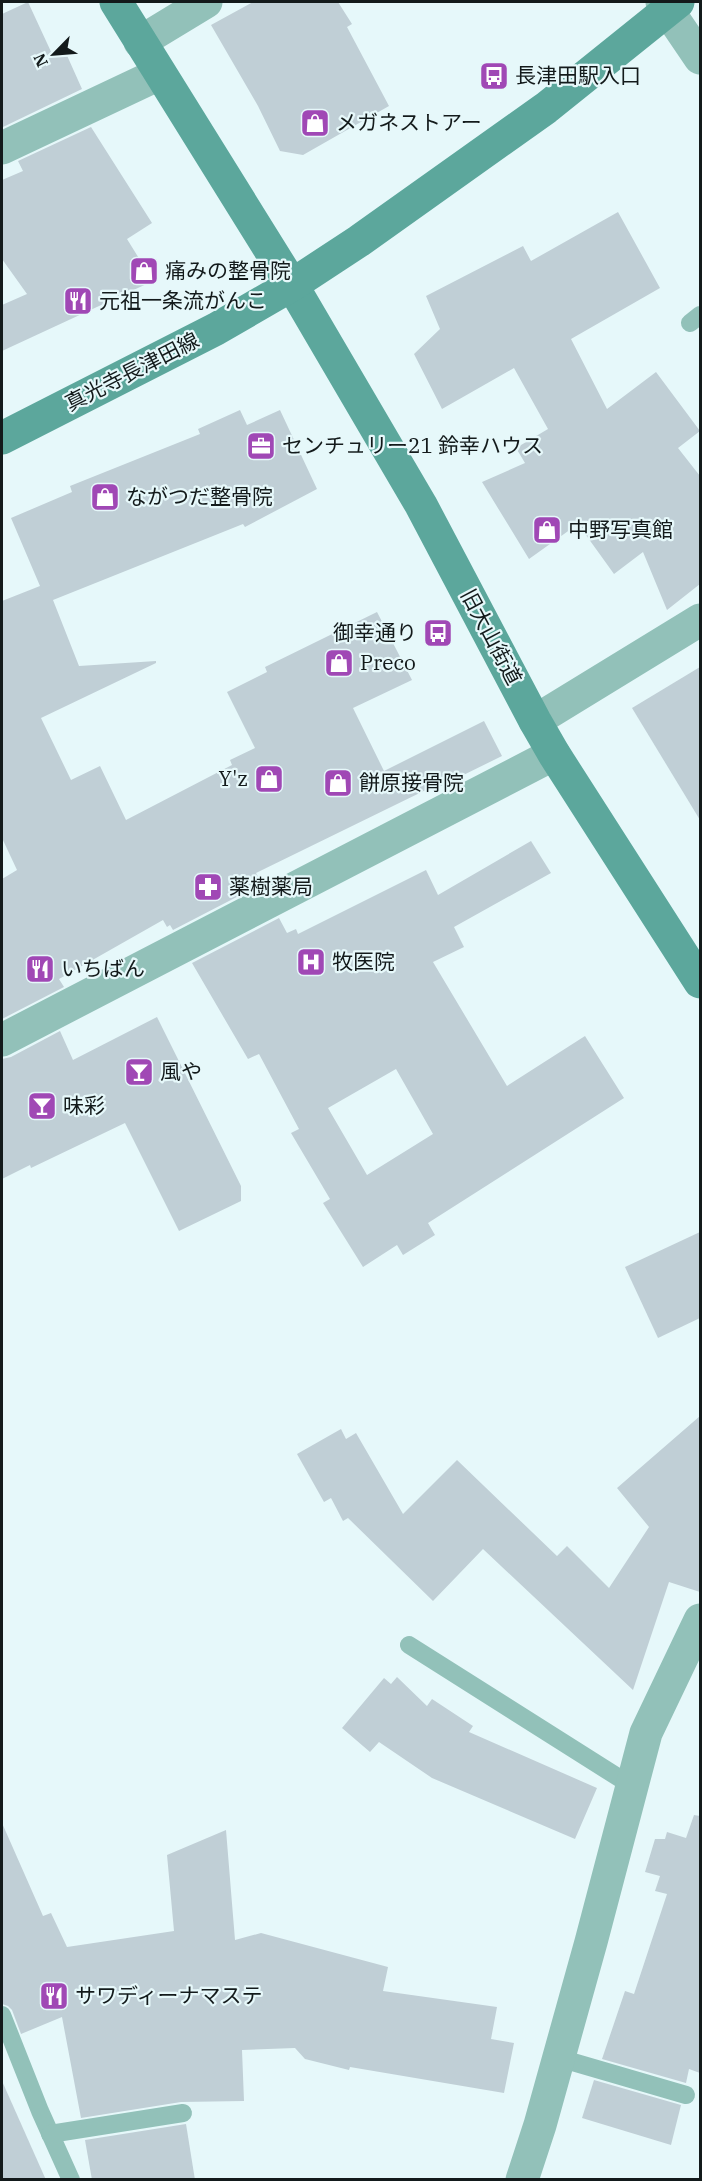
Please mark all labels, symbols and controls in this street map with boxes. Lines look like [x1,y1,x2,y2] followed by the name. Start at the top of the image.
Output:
[24,24,84,84] north arrow
[29,50,52,70] text: N
[478,60,510,92] bus stop icon: 長津田駅入口
[515,61,641,89] place label: 長津田駅入口
[299,107,331,139] shop icon: メガネストアー
[336,108,482,136] place label: メガネストアー
[128,255,160,287] shop icon: 痛みの整骨院
[165,256,291,284] place label: 痛みの整骨院
[62,285,94,317] restaurant icon: 元祖一条流がんこ
[99,286,267,314] place label: 元祖一条流がんこ
[60,325,203,417] street label: 真光寺長津田線
[245,430,277,462] office icon: センチュリー21 鈴幸ハウス
[282,431,543,459] place label: センチュリー21 鈴幸ハウス
[89,481,121,513] shop icon: ながつだ整骨院
[126,482,273,510] place label: ながつだ整骨院
[531,514,563,546] shop icon: 中野写真館
[568,515,673,543] place label: 中野写真館
[455,584,529,689] street label: 旧大山街道
[422,617,454,649] bus stop icon: 御幸通り
[333,618,417,646] place label: 御幸通り
[323,647,355,679] shop icon: Preco
[360,648,416,676] place label: Preco
[253,763,285,795] shop icon: Y'z
[219,764,248,792] place label: Y'z
[322,767,354,799] shop icon: 餅原接骨院
[359,768,464,796] place label: 餅原接骨院
[192,871,224,903] pharmacy icon: 薬樹薬局
[229,872,313,900] place label: 薬樹薬局
[295,946,327,978] hospital icon: 牧医院
[332,947,395,975] place label: 牧医院
[24,953,56,985] restaurant icon: いちばん
[61,954,145,982] place label: いちばん
[123,1056,155,1088] bar icon: 風や
[160,1057,202,1085] place label: 風や
[26,1090,58,1122] bar icon: 味彩
[63,1091,105,1119] place label: 味彩
[38,1980,70,2012] restaurant icon: サワディーナマステ
[75,1981,263,2009] place label: サワディーナマステ

